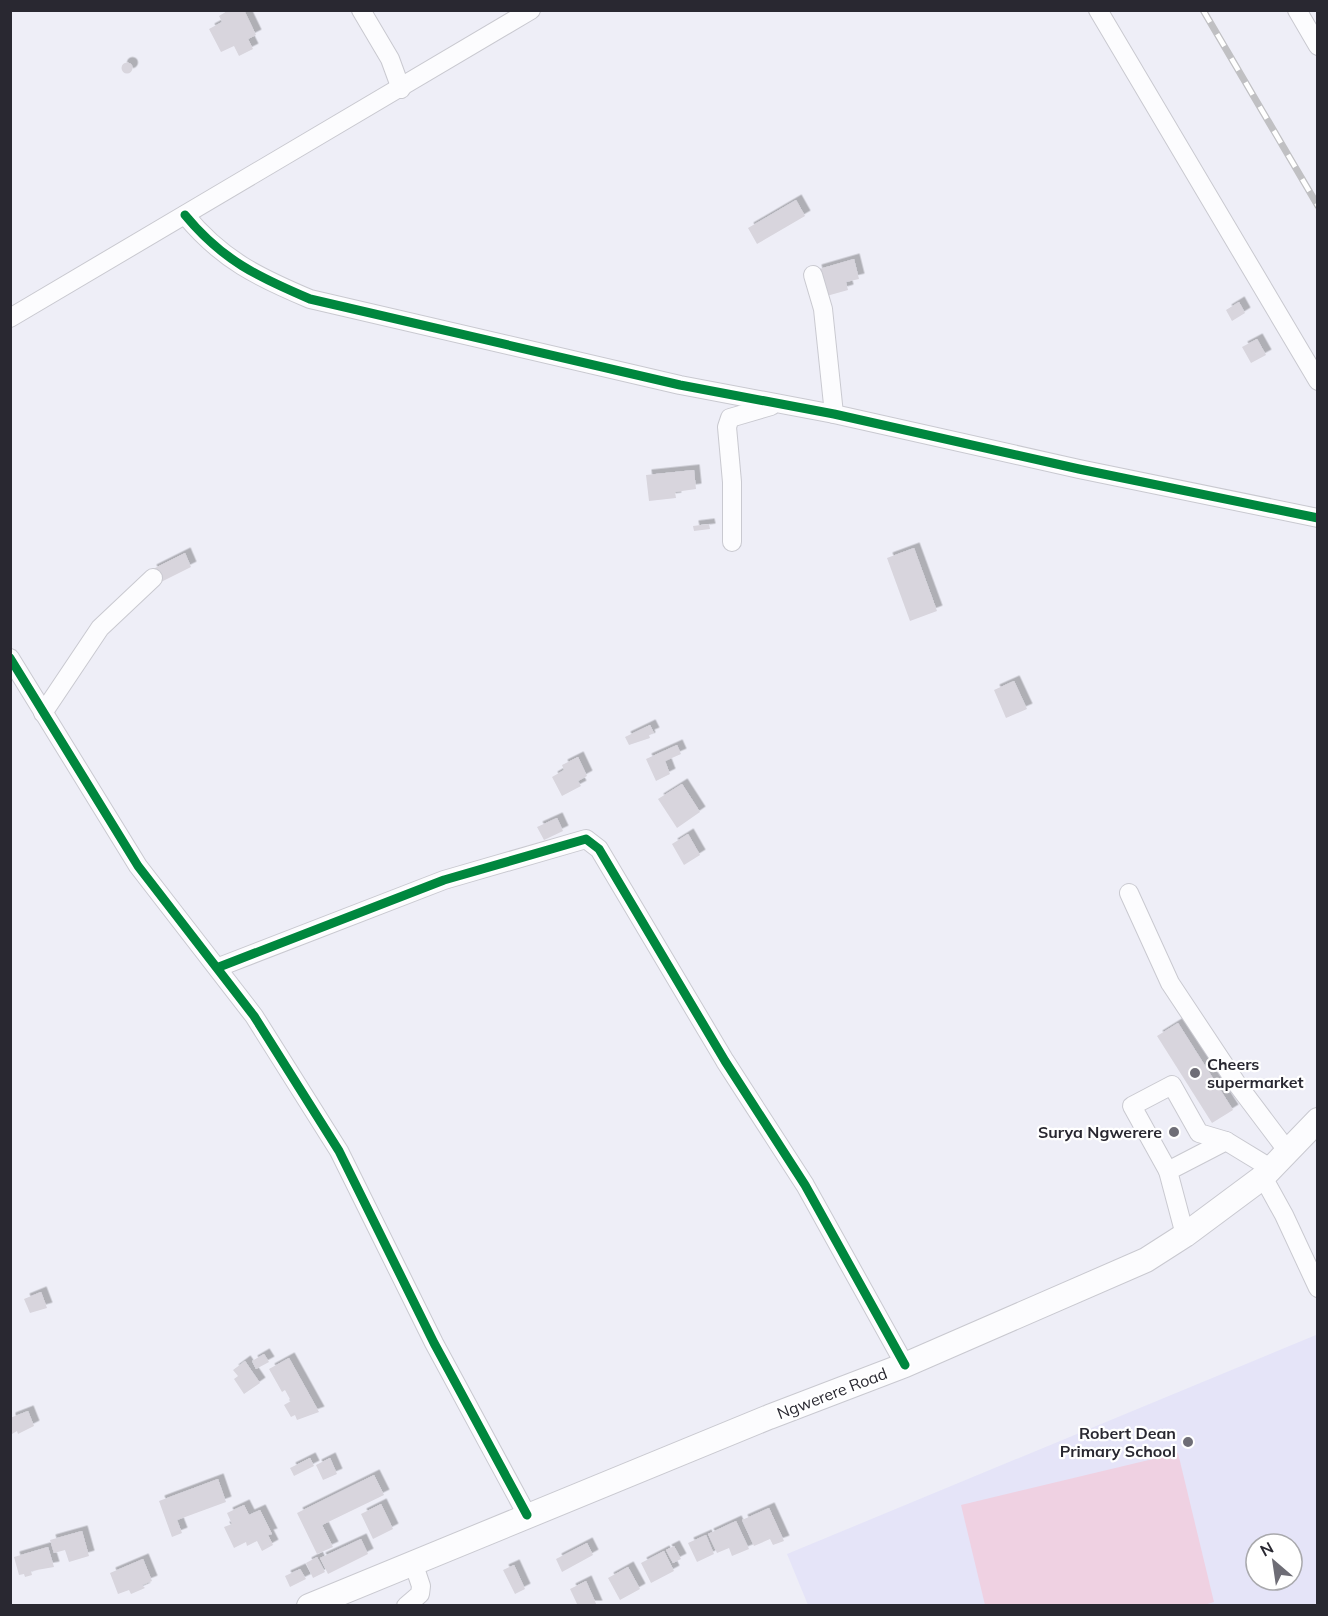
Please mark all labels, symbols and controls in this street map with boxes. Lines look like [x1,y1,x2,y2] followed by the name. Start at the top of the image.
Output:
[1207,1054,1304,1092] place label: Cheers supermarket
[1188,1066,1202,1080] marker: Cheers supermarket
[1038,1122,1162,1142] place label: Surya Ngwerere
[1167,1125,1181,1139] marker: Surya Ngwerere
[774,1363,890,1423] street label: Ngwerere Road
[1060,1423,1176,1461] place label: Robert Dean Primary School
[1181,1435,1195,1449] marker: Robert Dean Primary School
[1244,1532,1304,1592] north arrow
[1257,1537,1277,1561] text: N

